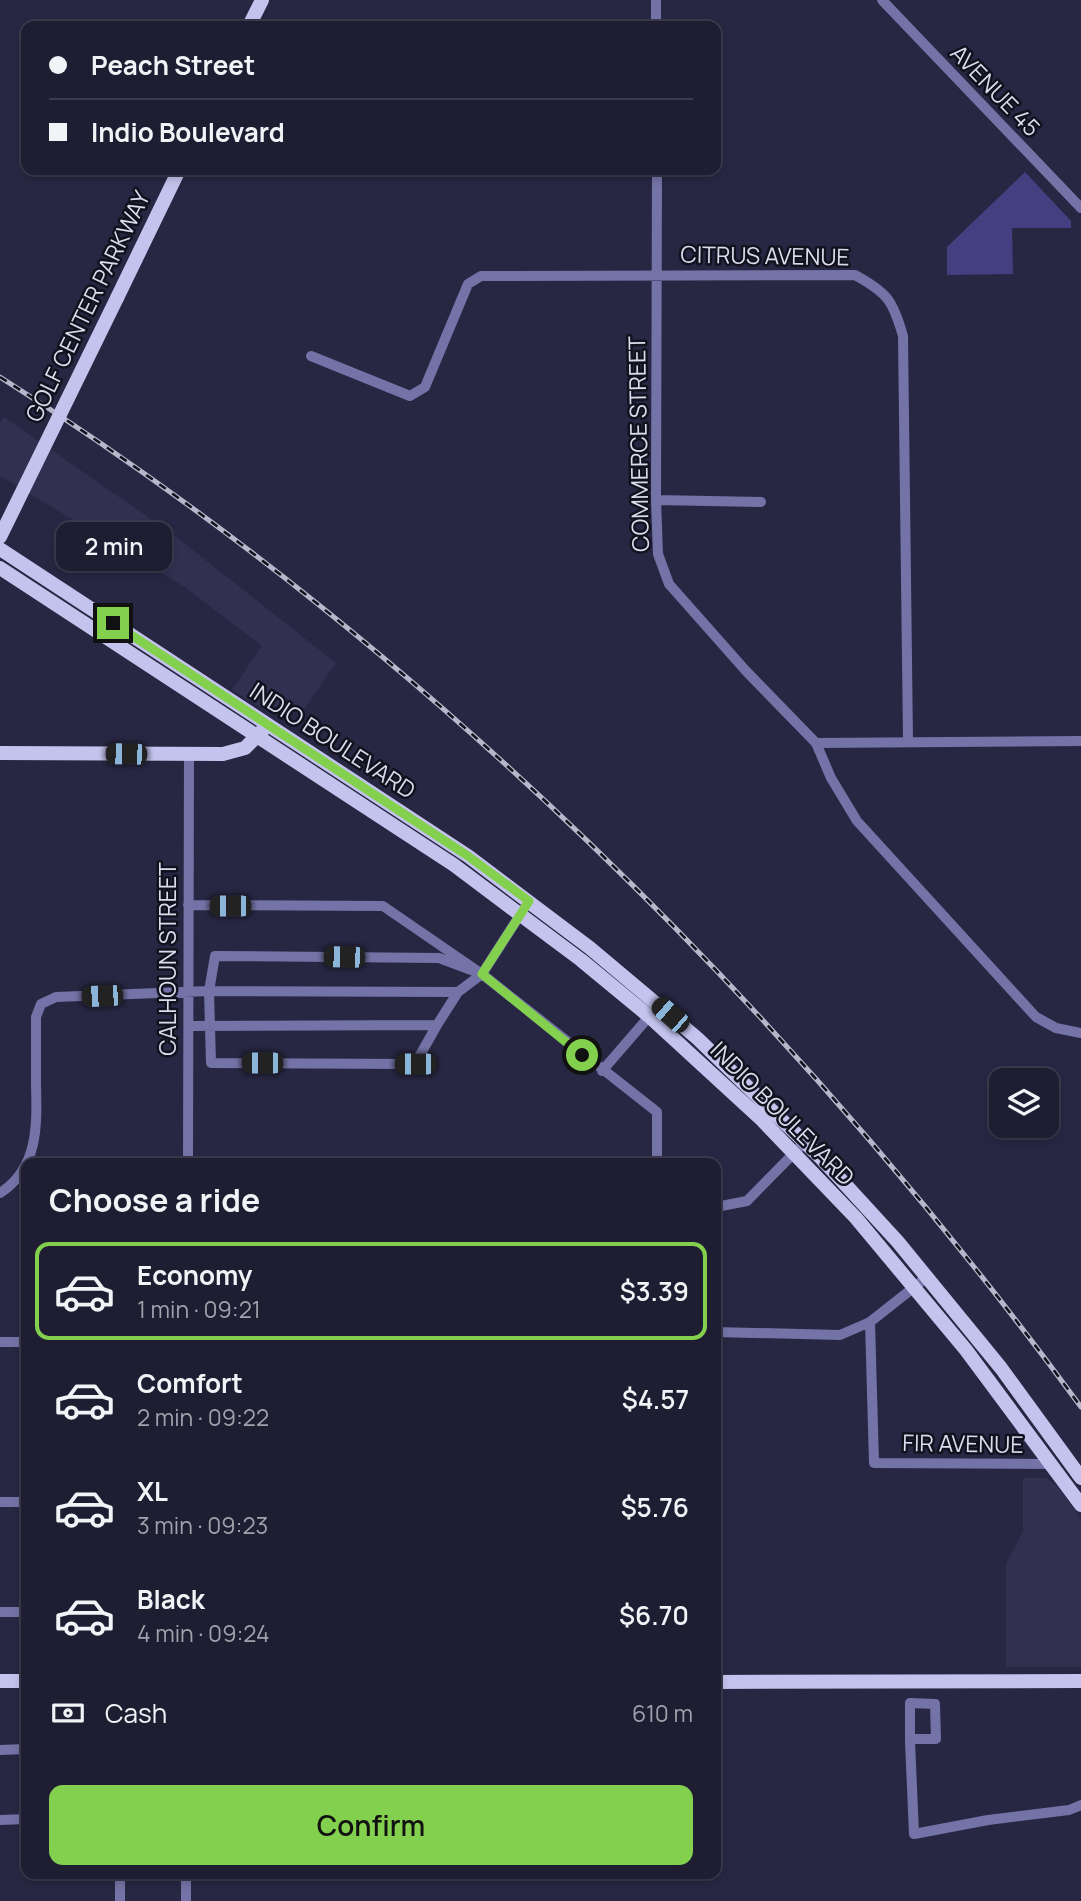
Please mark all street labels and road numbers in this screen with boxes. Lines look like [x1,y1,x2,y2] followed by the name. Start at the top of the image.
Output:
[944,37,1048,143] street label: AVENUE 45
[17,185,157,427] street label: GOLF CENTER PARKWAY
[680,238,850,272] street label: CITRUS AVENUE
[620,336,656,552] street label: COMMERCE STREET
[244,674,422,806] street label: INDIO BOULEVARD
[151,862,183,1056] street label: CALHOUN STREET
[704,1034,862,1192] street label: INDIO BOULEVARD
[902,1426,1024,1460] street label: FIR AVENUE

